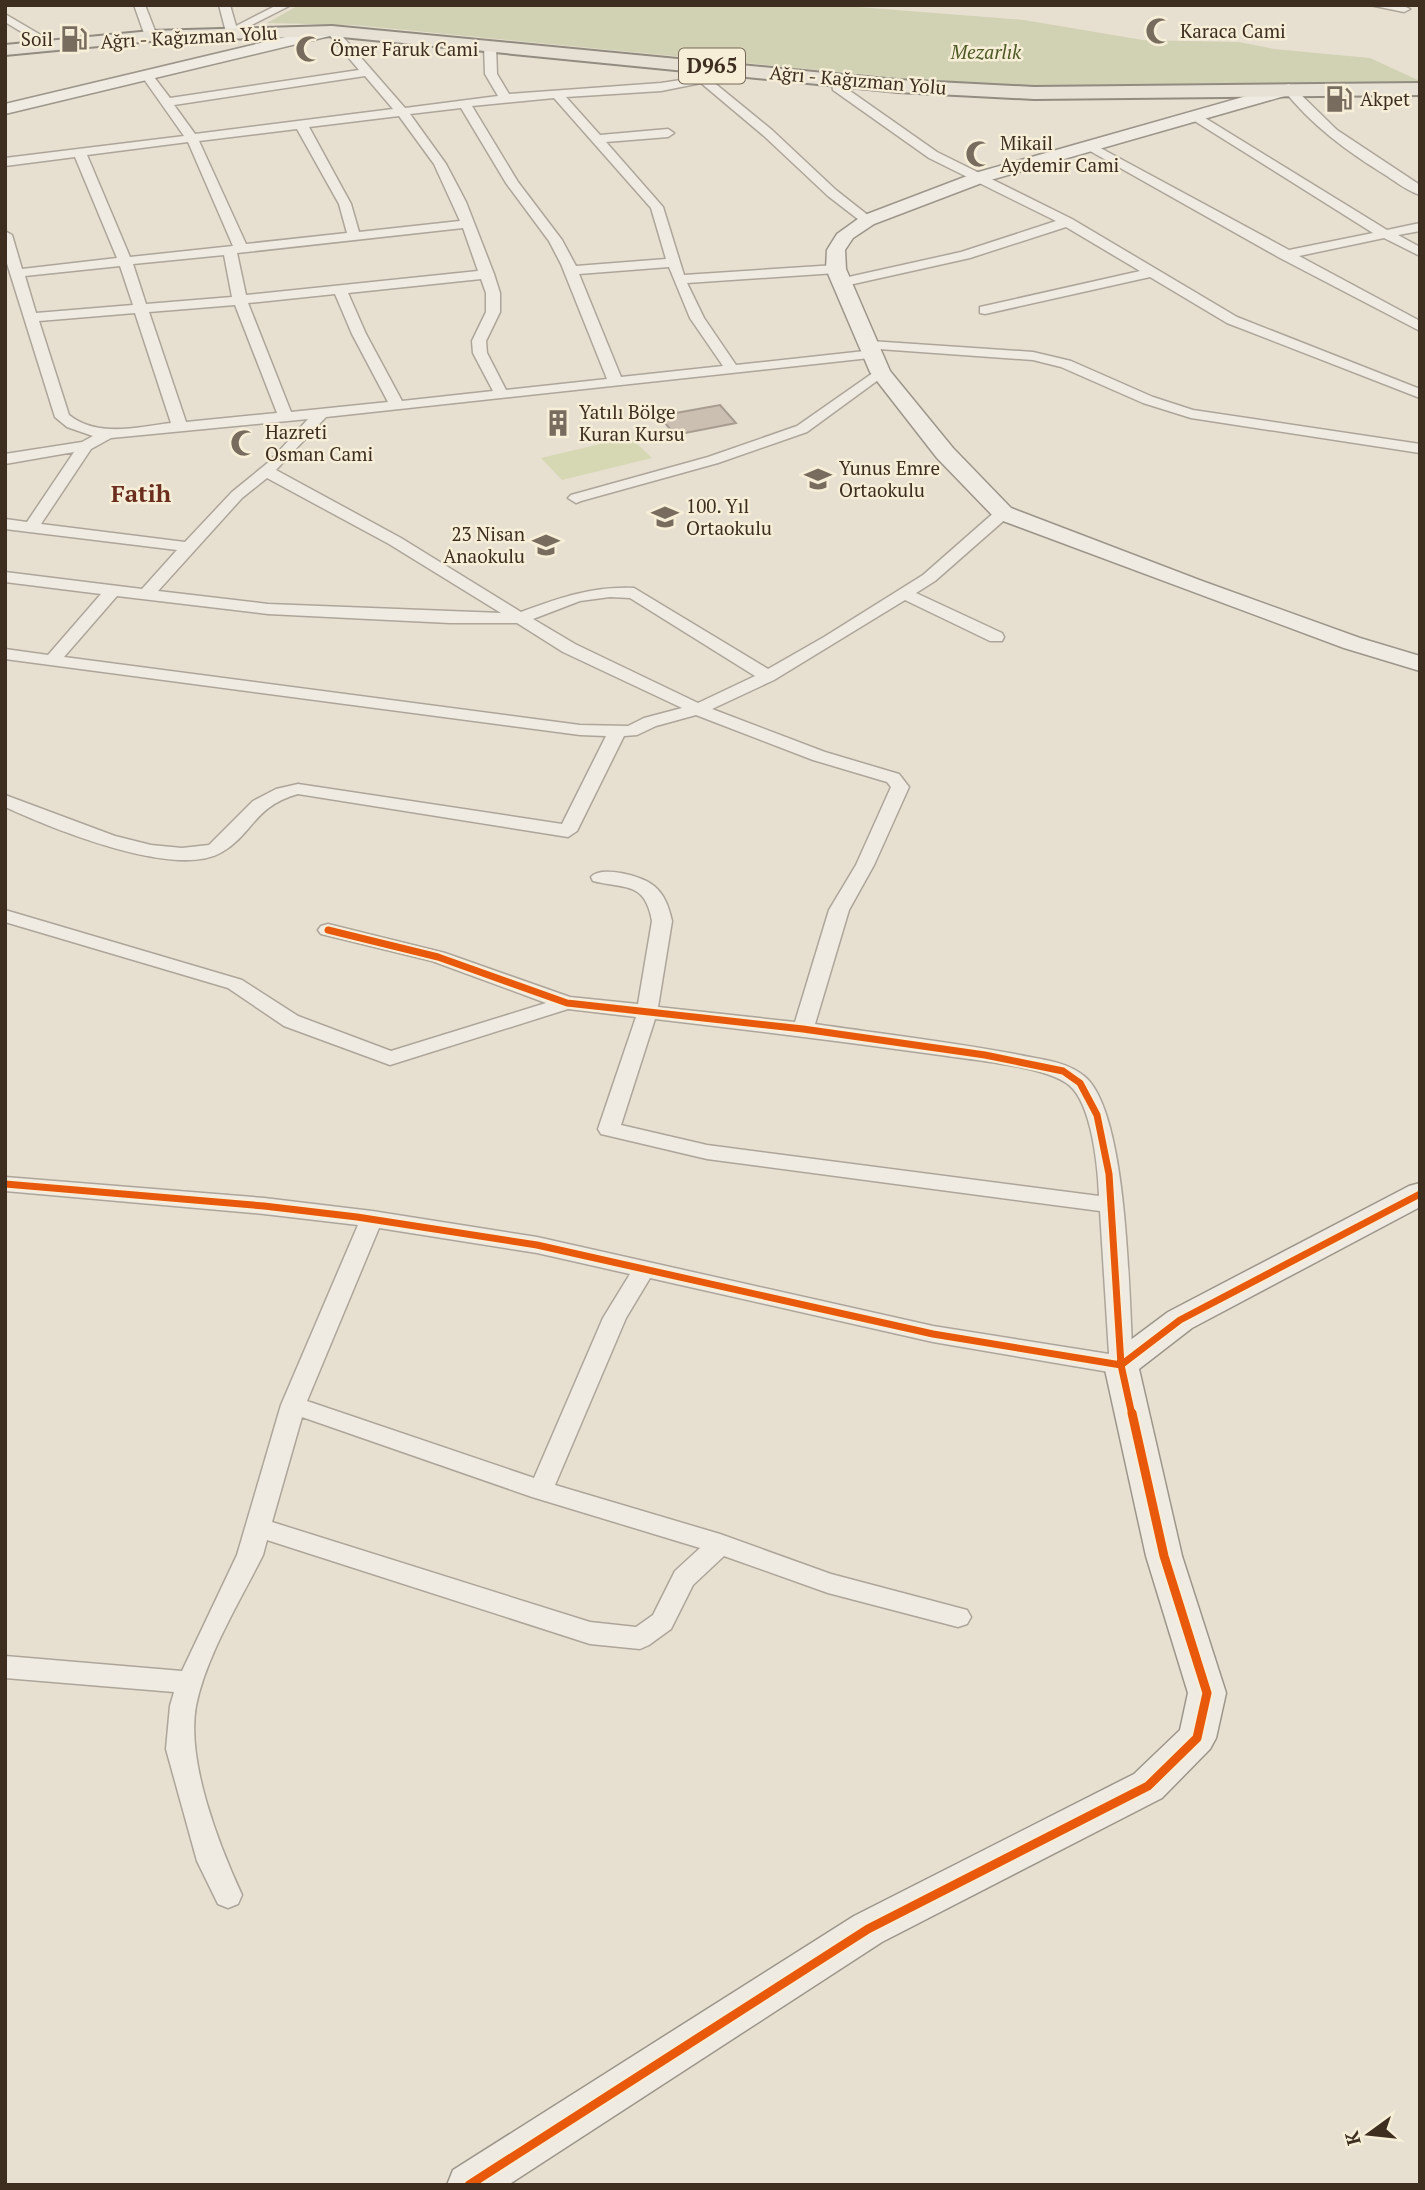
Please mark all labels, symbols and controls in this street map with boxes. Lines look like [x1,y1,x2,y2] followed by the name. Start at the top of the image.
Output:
[1144,16,1174,46] mosque icon: Karaca Cami
[1180,18,1286,43] place label: Karaca Cami
[100,19,278,54] street label: Ağrı - Kağızman Yolu
[59,24,89,54] fuel station icon: Soil
[21,26,53,51] place label: Soil
[294,34,324,64] mosque icon: Ömer Faruk Cami
[330,36,478,61] place label: Ömer Faruk Cami
[950,39,1022,64] park label: Mezarlık
[679,48,745,84] road number: D965
[769,59,948,100] street label: Ağrı - Kağızman Yolu
[1324,84,1354,114] fuel station icon: Akpet
[1360,86,1410,111] place label: Akpet
[1000,130,1119,177] place label: Mikail Aydemir Cami
[964,139,994,169] mosque icon: Mikail Aydemir Cami
[579,399,685,446] place label: Yatılı Bölge Kuran Kursu
[543,408,573,438] building icon: Yatılı Bölge Kuran Kursu
[265,419,373,466] place label: Hazreti Osman Cami
[229,428,259,458] mosque icon: Hazreti Osman Cami
[839,455,940,502] place label: Yunus Emre Ortaokulu
[803,464,833,494] school or university icon: Yunus Emre Ortaokulu
[111,477,172,509] district label: Fatih
[686,493,772,540] place label: 100. Yıl Ortaokulu
[650,502,680,532] school or university icon: 100. Yıl Ortaokulu
[443,521,525,568] place label: 23 Nisan Anaokulu
[531,530,561,560] school or university icon: 23 Nisan Anaokulu
[1334,2099,1404,2169] north arrow
[1338,2128,1366,2148] text: K

